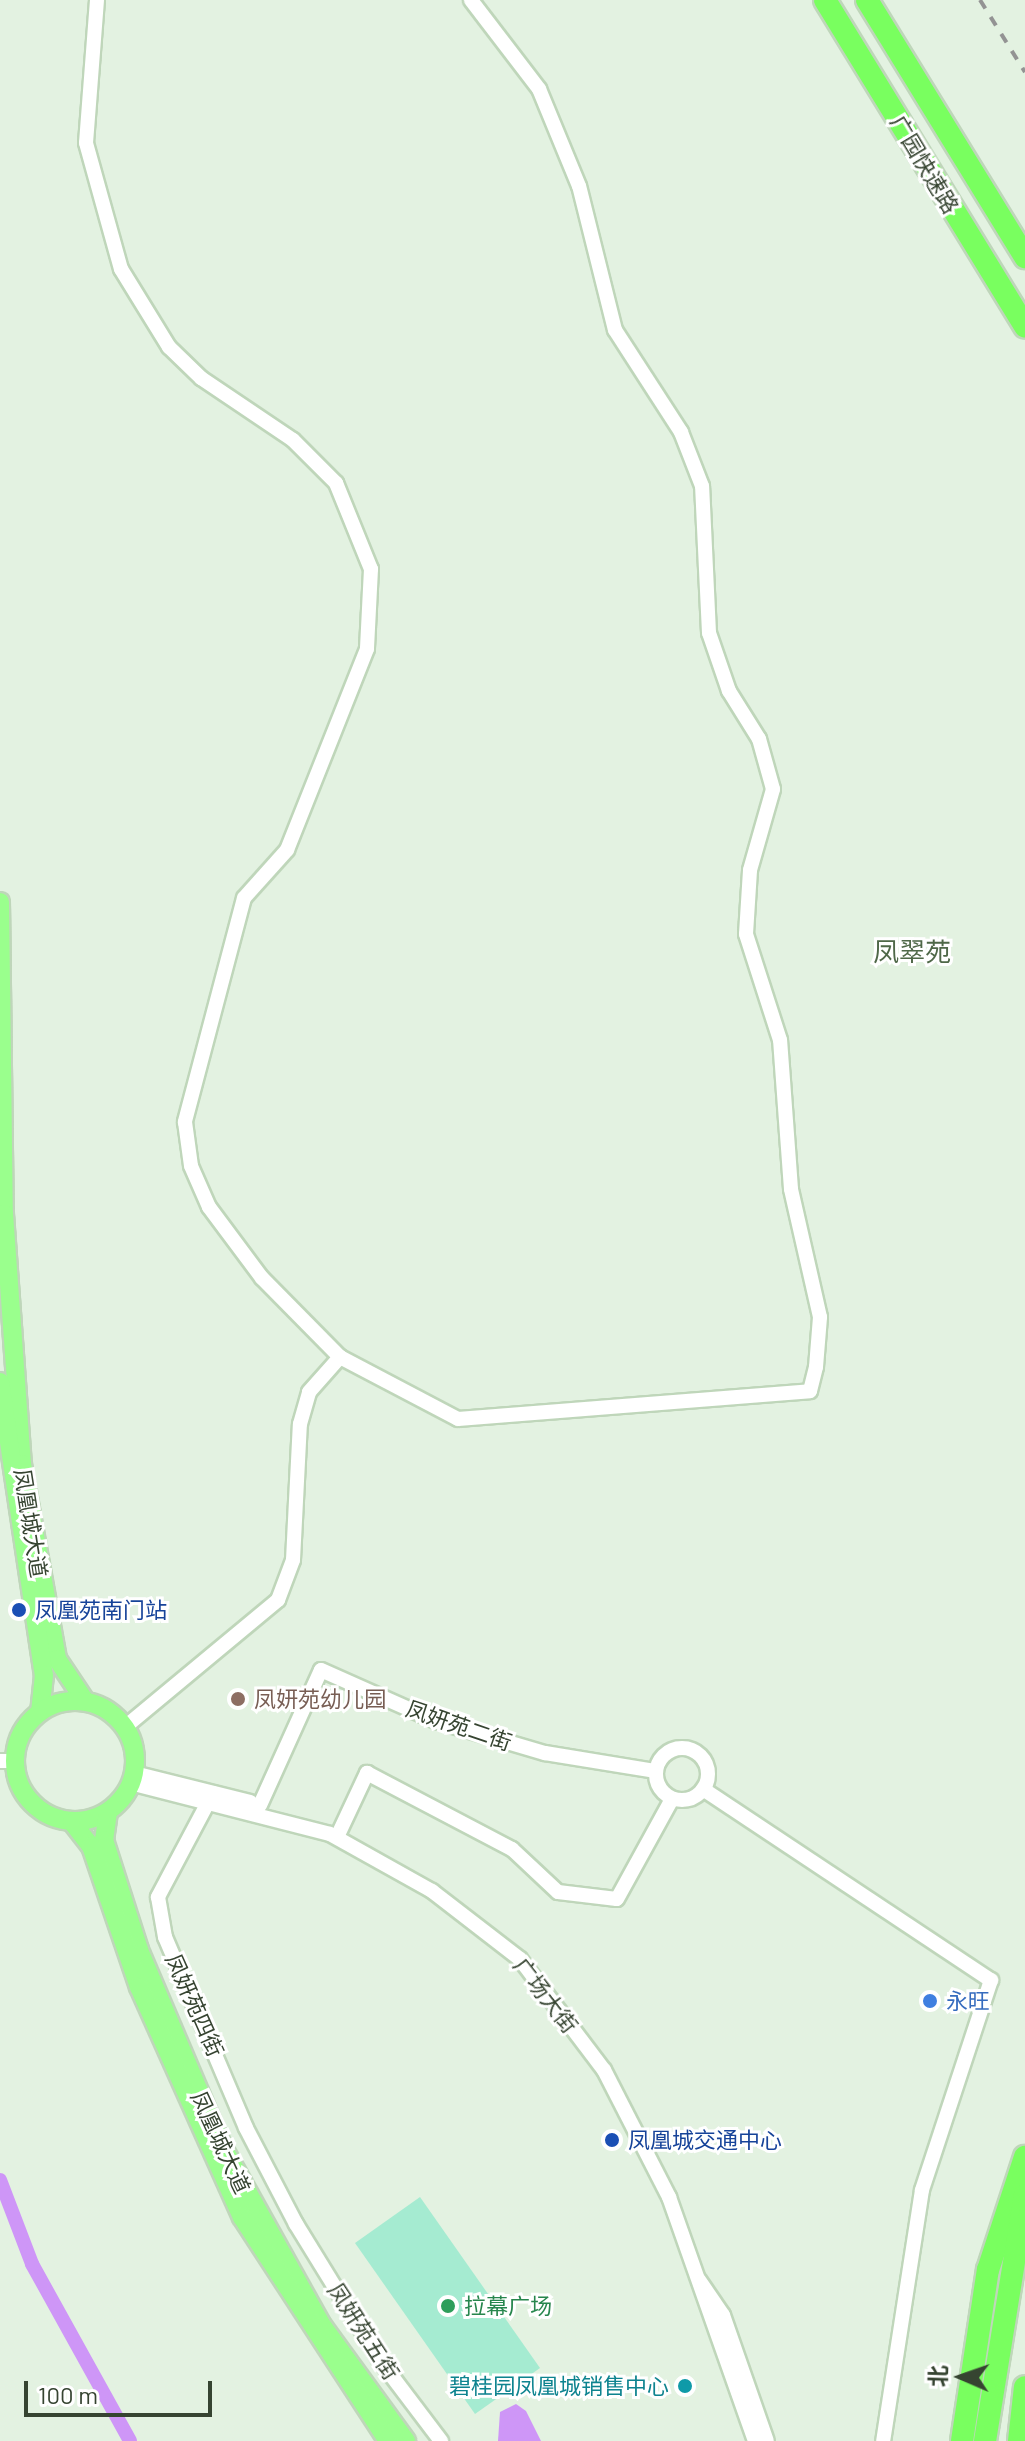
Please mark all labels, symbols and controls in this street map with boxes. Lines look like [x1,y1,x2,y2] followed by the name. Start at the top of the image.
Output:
[885,110,965,218] street label: 广园快速路
[873,935,951,967] district label: 凤翠苑
[9,1467,53,1579] street label: 凤凰城大道
[35,1597,167,1623] place label: 凤凰苑南门站
[10,1601,28,1619] marker: 凤凰苑南门站
[254,1686,386,1712] place label: 凤妍苑幼儿园
[229,1690,247,1708] marker: 凤妍苑幼儿园
[403,1695,515,1755] street label: 凤妍苑二街
[161,1949,229,2061] street label: 凤妍苑四街
[509,1952,583,2038] street label: 广场大街
[946,1988,990,2014] place label: 永旺
[921,1992,939,2010] marker: 永旺
[186,2087,256,2197] street label: 凤凰城大道
[628,2127,782,2153] place label: 凤凰城交通中心
[603,2131,621,2149] marker: 凤凰城交通中心
[323,2278,405,2384] street label: 凤妍苑五街
[464,2293,552,2319] place label: 拉幕广场
[439,2297,457,2315] marker: 拉幕广场
[921,2337,1001,2417] north arrow
[28,2365,216,2415] scale bar
[924,2365,950,2388] text: 北
[449,2373,669,2399] place label: 碧桂园凤凰城销售中心
[676,2377,694,2395] marker: 碧桂园凤凰城销售中心
[38,2380,98,2409] text: 100 m

